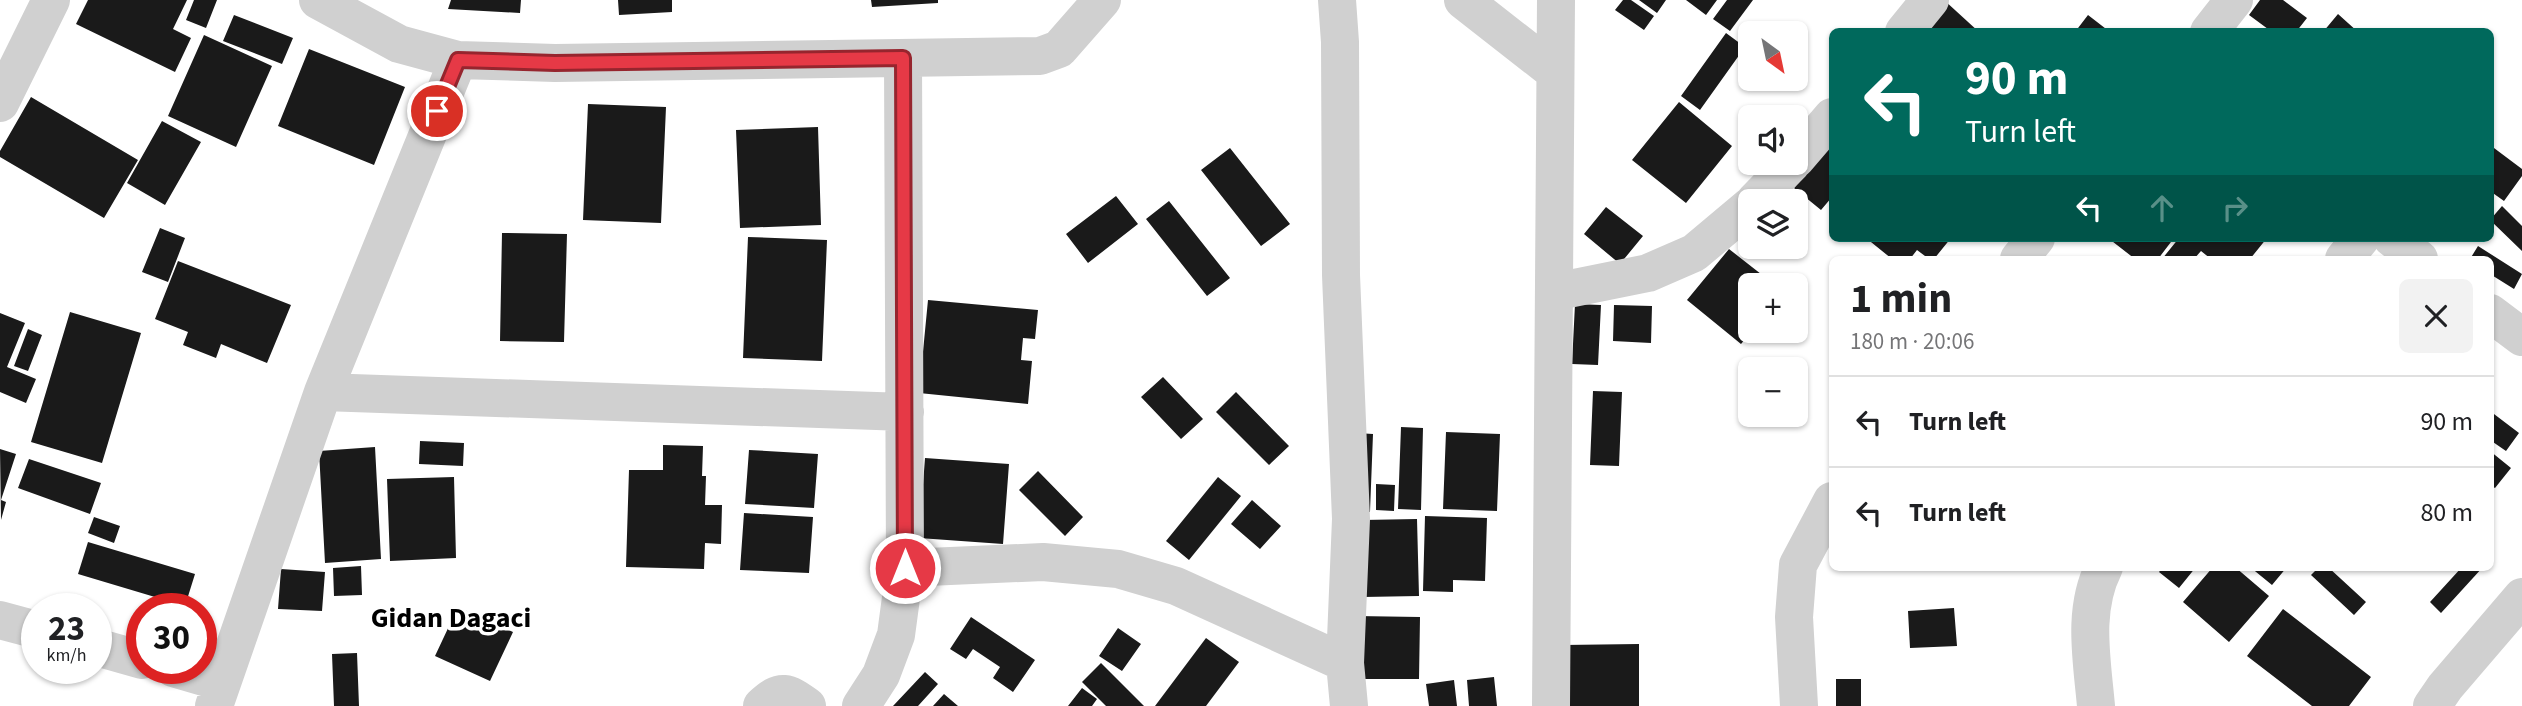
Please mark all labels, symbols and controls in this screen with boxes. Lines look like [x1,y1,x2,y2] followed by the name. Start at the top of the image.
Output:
[1738,21,1808,91] north arrow
[1738,21,1808,427] map controls
[1965,44,2069,114] text: 90 m
[1850,56,1941,147] icon: left
[407,81,467,141] pin
[418,92,456,130] icon: arrive
[1738,105,1808,175] button: sound
[1965,109,2076,155] text: Turn left
[1738,189,1808,259] button: layers
[2070,189,2108,227] icon: left
[2143,189,2181,227] icon: ahead
[2216,189,2254,227] icon: right
[1850,269,1952,329] text: 1 min
[1738,273,1808,343] button: +
[2399,279,2473,353] button: close
[1850,325,1974,358] text: 180 m · 20:06
[1738,357,1808,427] button: −
[1850,403,1888,441] icon: left
[1909,403,2006,440] text: Turn left
[2420,403,2473,440] text: 90 m
[1850,494,1888,532] icon: left
[1909,494,2006,531] text: Turn left
[2420,494,2473,531] text: 80 m
[868,531,942,605] position arrow
[126,593,217,684] speed limit sign: 30
[371,598,531,638] district label: Gidan Dagaci
[48,604,85,654] text: 23
[47,643,86,668] text: km/h

